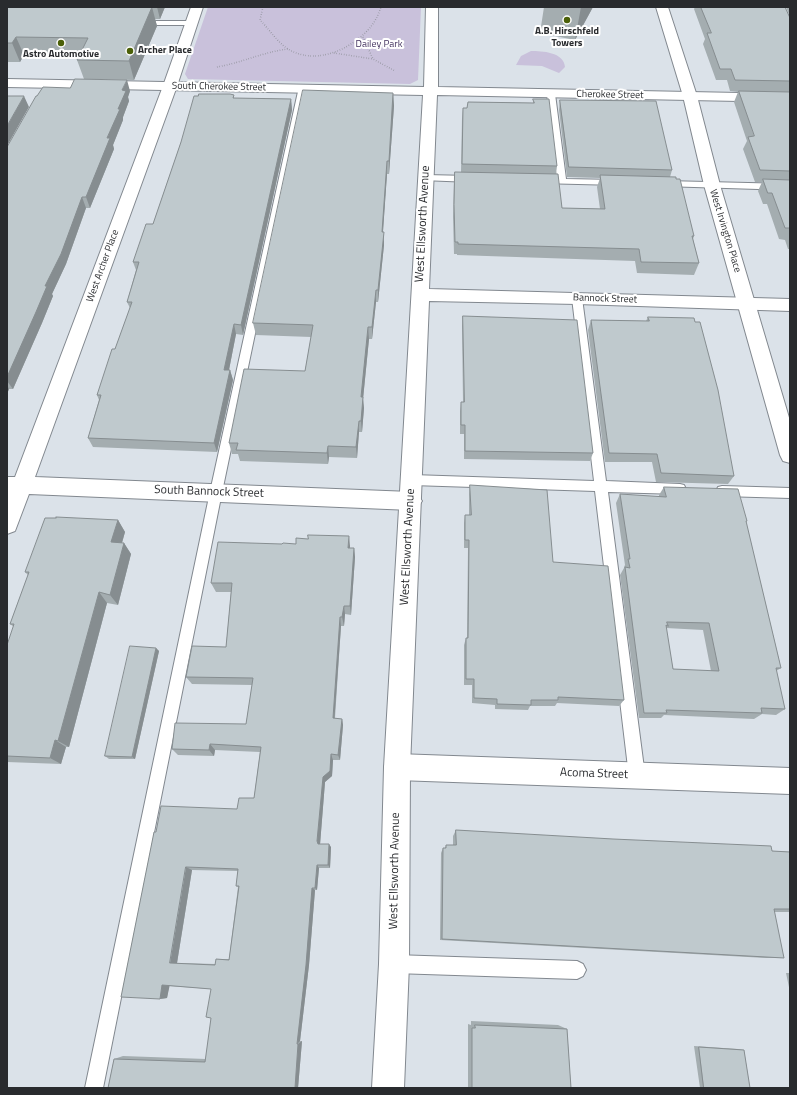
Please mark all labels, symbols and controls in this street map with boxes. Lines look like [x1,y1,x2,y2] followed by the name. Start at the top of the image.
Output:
[562,15,572,25] marker: A.B. Hirschfeld Towers
[535,26,599,50] place label: A.B. Hirschfeld Towers
[56,38,66,48] marker: Astro Automotive
[355,39,403,51] park label: Dailey Park
[138,45,192,57] place label: Archer Place
[125,46,135,56] marker: Archer Place
[23,49,99,61] place label: Astro Automotive
[172,80,266,94] street label: South Cherokee Street
[576,88,644,102] street label: Cherokee Street
[413,165,433,283] street label: West Ellsworth Avenue
[707,188,743,274] street label: West Irvington Place
[84,228,122,304] street label: West Archer Place
[573,292,637,306] street label: Bannock Street
[154,483,264,501] street label: South Bannock Street
[398,488,418,606] street label: West Ellsworth Avenue
[560,766,628,782] street label: Acoma Street
[387,812,403,930] street label: West Ellsworth Avenue

